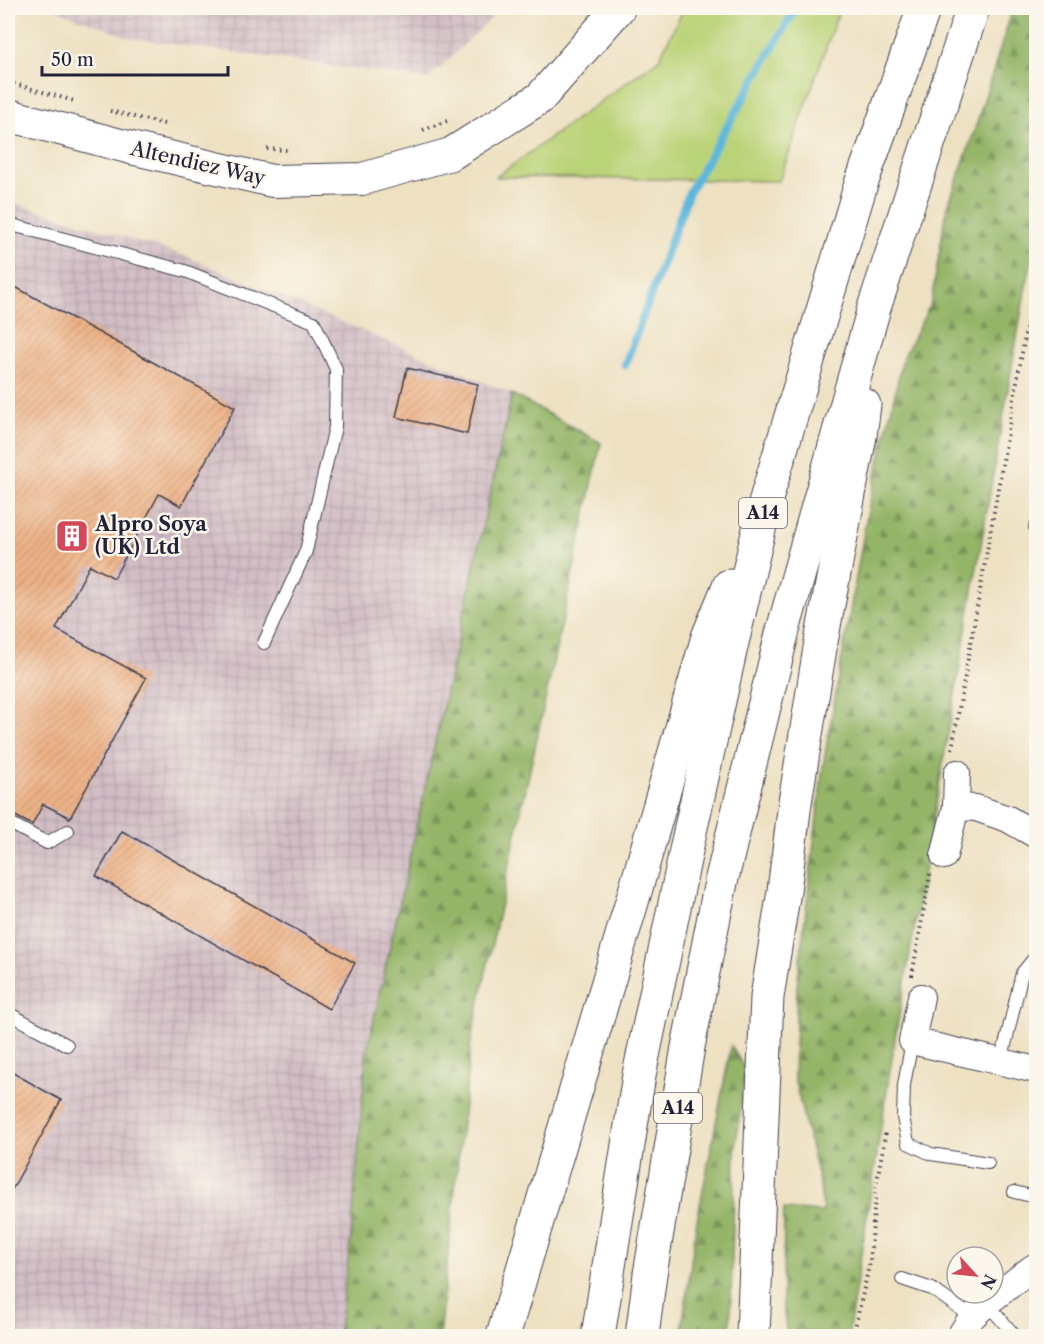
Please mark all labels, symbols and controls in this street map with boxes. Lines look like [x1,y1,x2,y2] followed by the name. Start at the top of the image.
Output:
[42,39,228,77] scale bar
[51,49,94,71] text: 50 m
[127,136,268,190] street label: Altendiez Way
[739,498,787,528] road number: A14
[94,512,207,559] place label: Alpro Soya (UK) Ltd
[54,518,90,554] building icon: Alpro Soya (UK) Ltd
[654,1093,702,1123] road number: A14
[945,1245,1005,1305] north arrow
[976,1271,1000,1293] text: N

